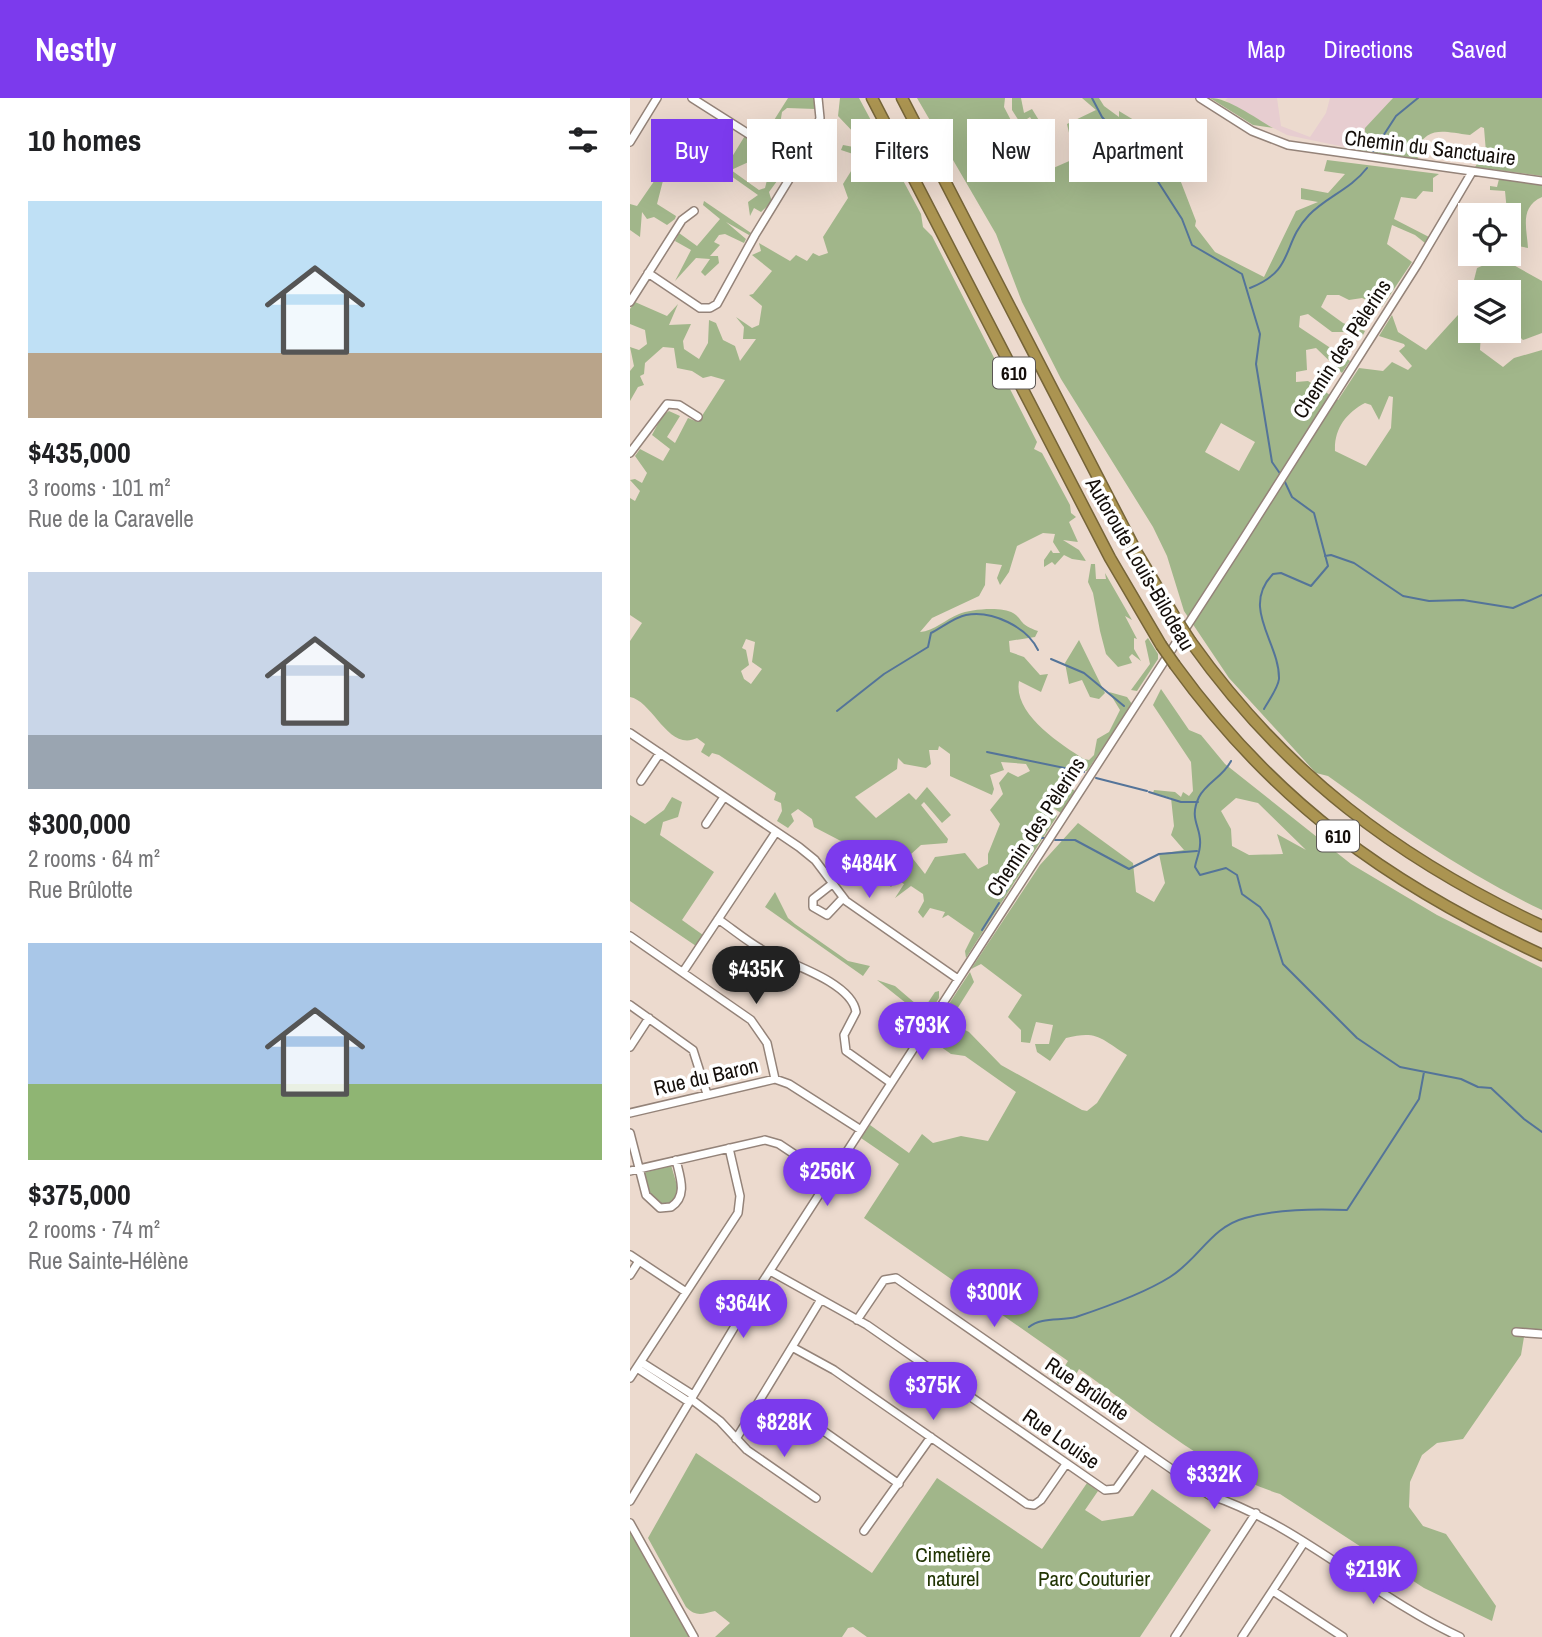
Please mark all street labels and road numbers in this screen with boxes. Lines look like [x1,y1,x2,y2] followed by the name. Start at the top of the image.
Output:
[1343,123,1517,172] street label: Chemin du Sanctuaire
[1286,273,1398,424] street label: Chemin des Pèlerins
[993,358,1035,388] road number: 610
[1079,471,1202,656] street label: Autoroute Louis-Bilodeau
[980,751,1092,902] street label: Chemin des Pèlerins
[1317,820,1359,852] road number: 610
[651,1050,761,1103] street label: Rue du Baron
[1039,1350,1135,1427] street label: Rue Brûlotte
[1017,1401,1106,1476] street label: Rue Louise

